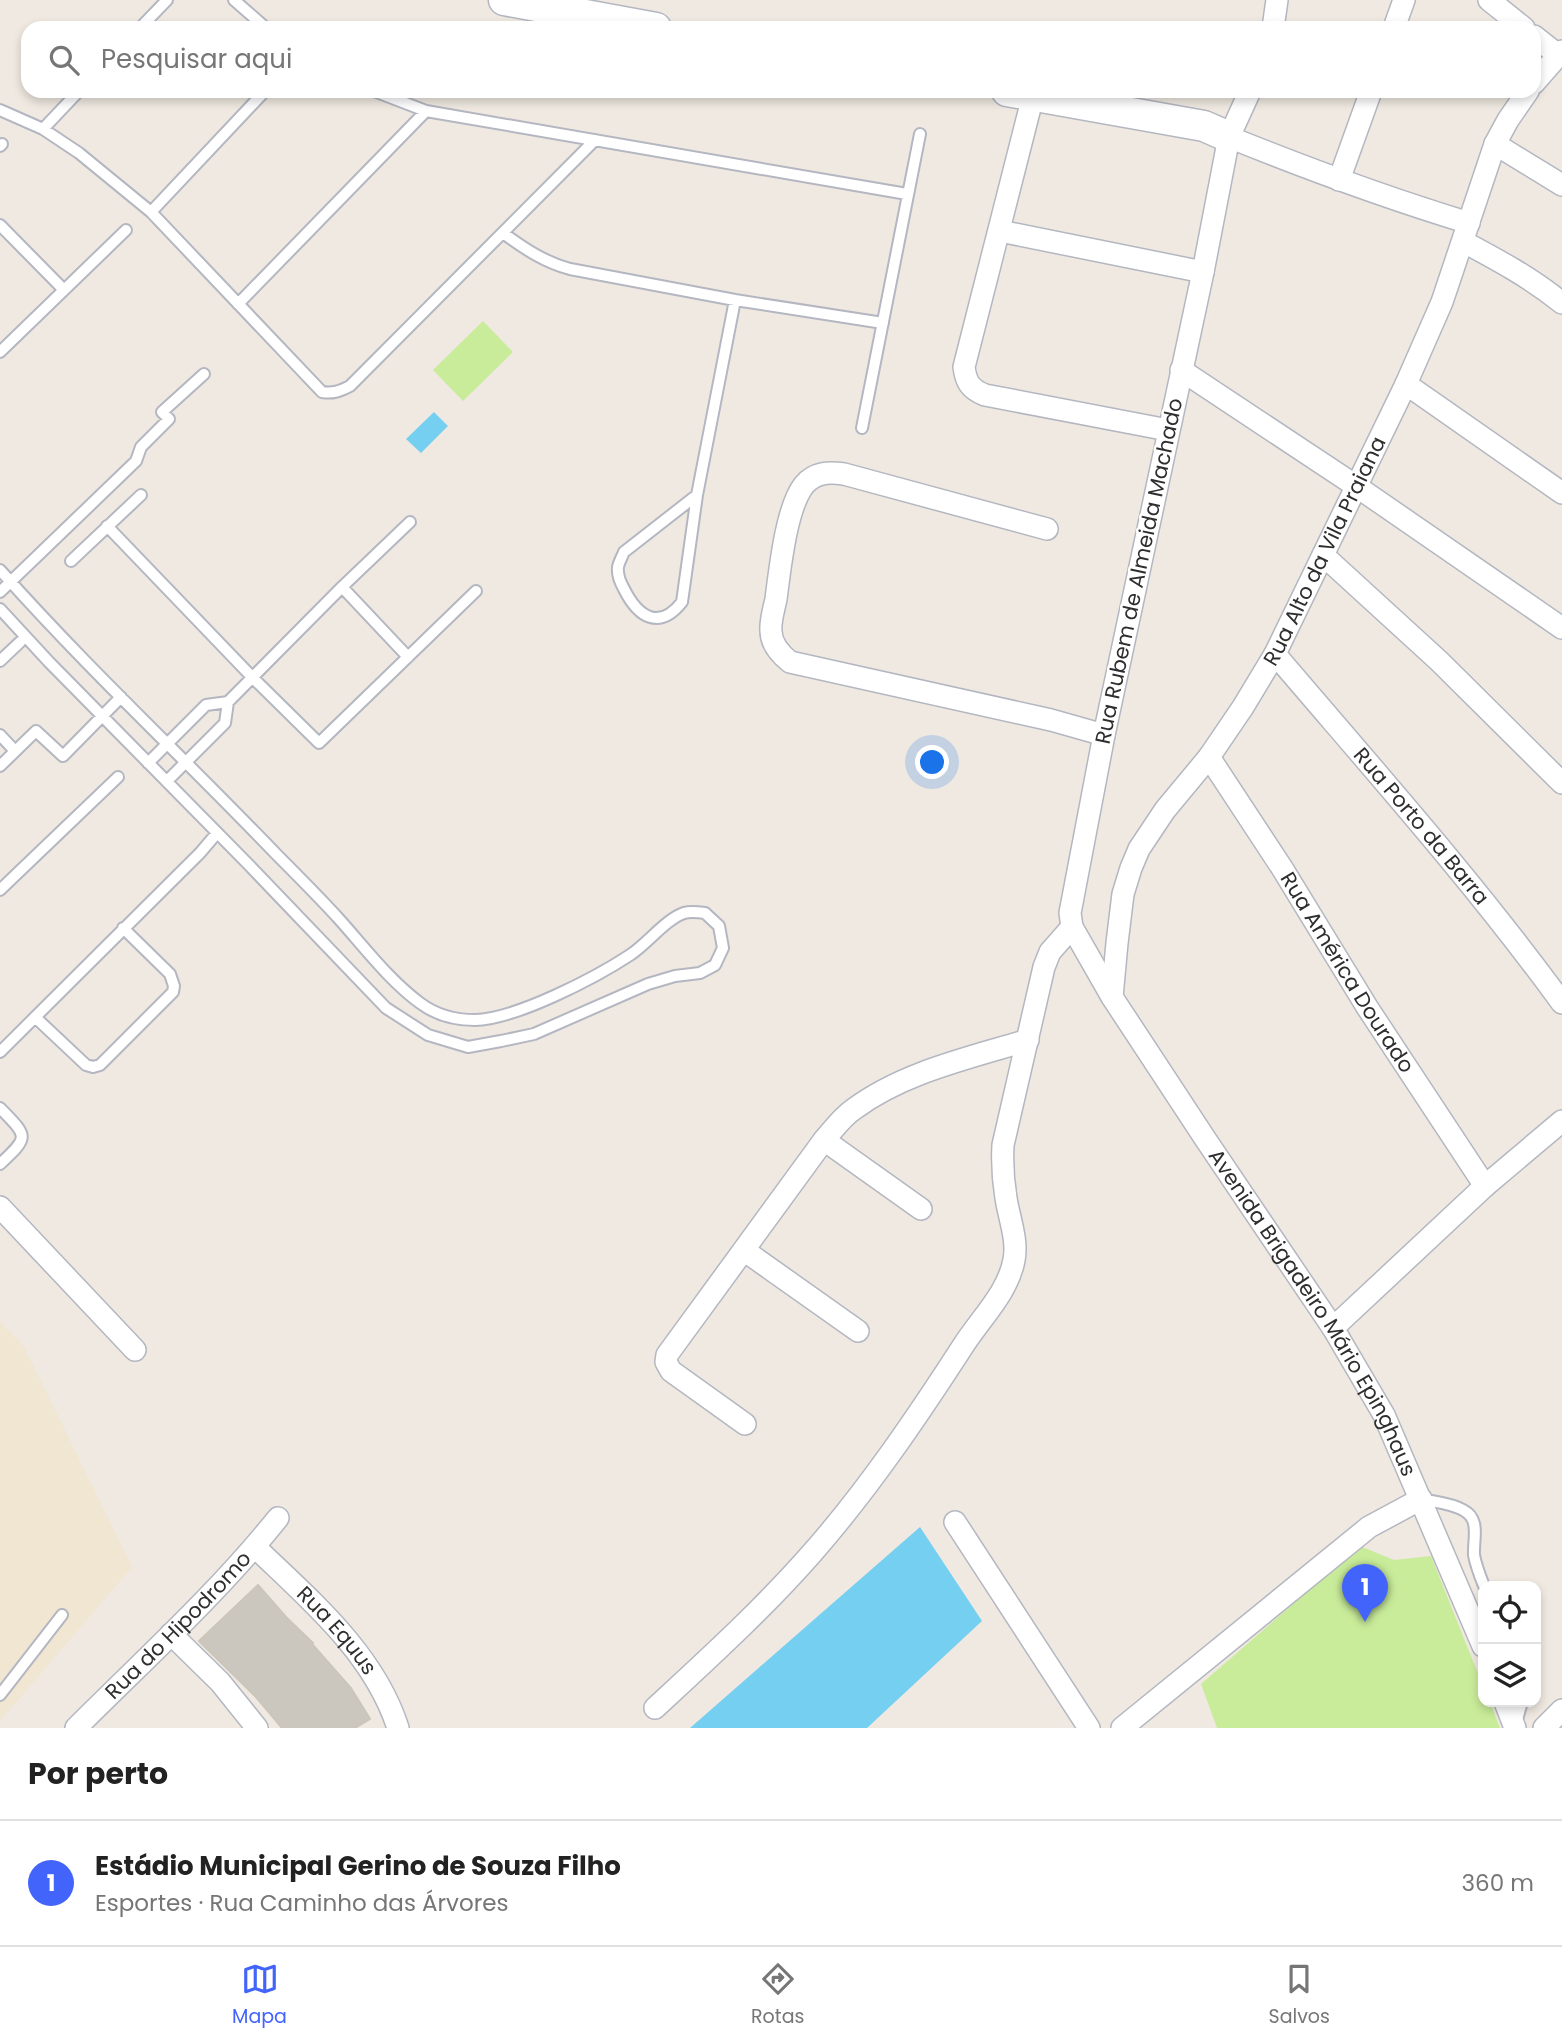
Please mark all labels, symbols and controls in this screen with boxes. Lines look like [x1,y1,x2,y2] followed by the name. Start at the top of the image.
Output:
[21,21,1541,98] search box
[45,41,83,79] icon: search
[101,41,292,77] text: Pesquisar aqui
[1088,395,1189,747] street label: Rua Rubem de Almeida Machado
[1256,431,1392,671] street label: Rua Alto da Vila Praiana
[1347,741,1496,911] street label: Rua Porto da Barra
[915,745,949,779] your location
[1274,866,1421,1078] street label: Rua América Dourado
[1202,1143,1424,1481] street label: Avenida Brigadeiro Mário Epinghaus
[98,1545,258,1705] street label: Rua do Hipodromo
[1342,1564,1388,1622] pin: 1
[291,1579,384,1680] street label: Rua Equus
[1478,1581,1541,1707] map controls
[1478,1581,1541,1644] button: locate
[1478,1644,1541,1707] button: layers
[28,1752,168,1795] text: Por perto
[95,1848,621,1884] text: Estádio Municipal Gerino de Souza Filho
[47,1867,55,1899] text: 1
[1462,1867,1534,1899] text: 360 m
[95,1887,509,1919] text: Esportes · Rua Caminho das Árvores
[232,1960,287,2031] tab: Mapa
[751,1960,804,2031] tab: Rotas
[1269,1960,1330,2031] tab: Salvos

